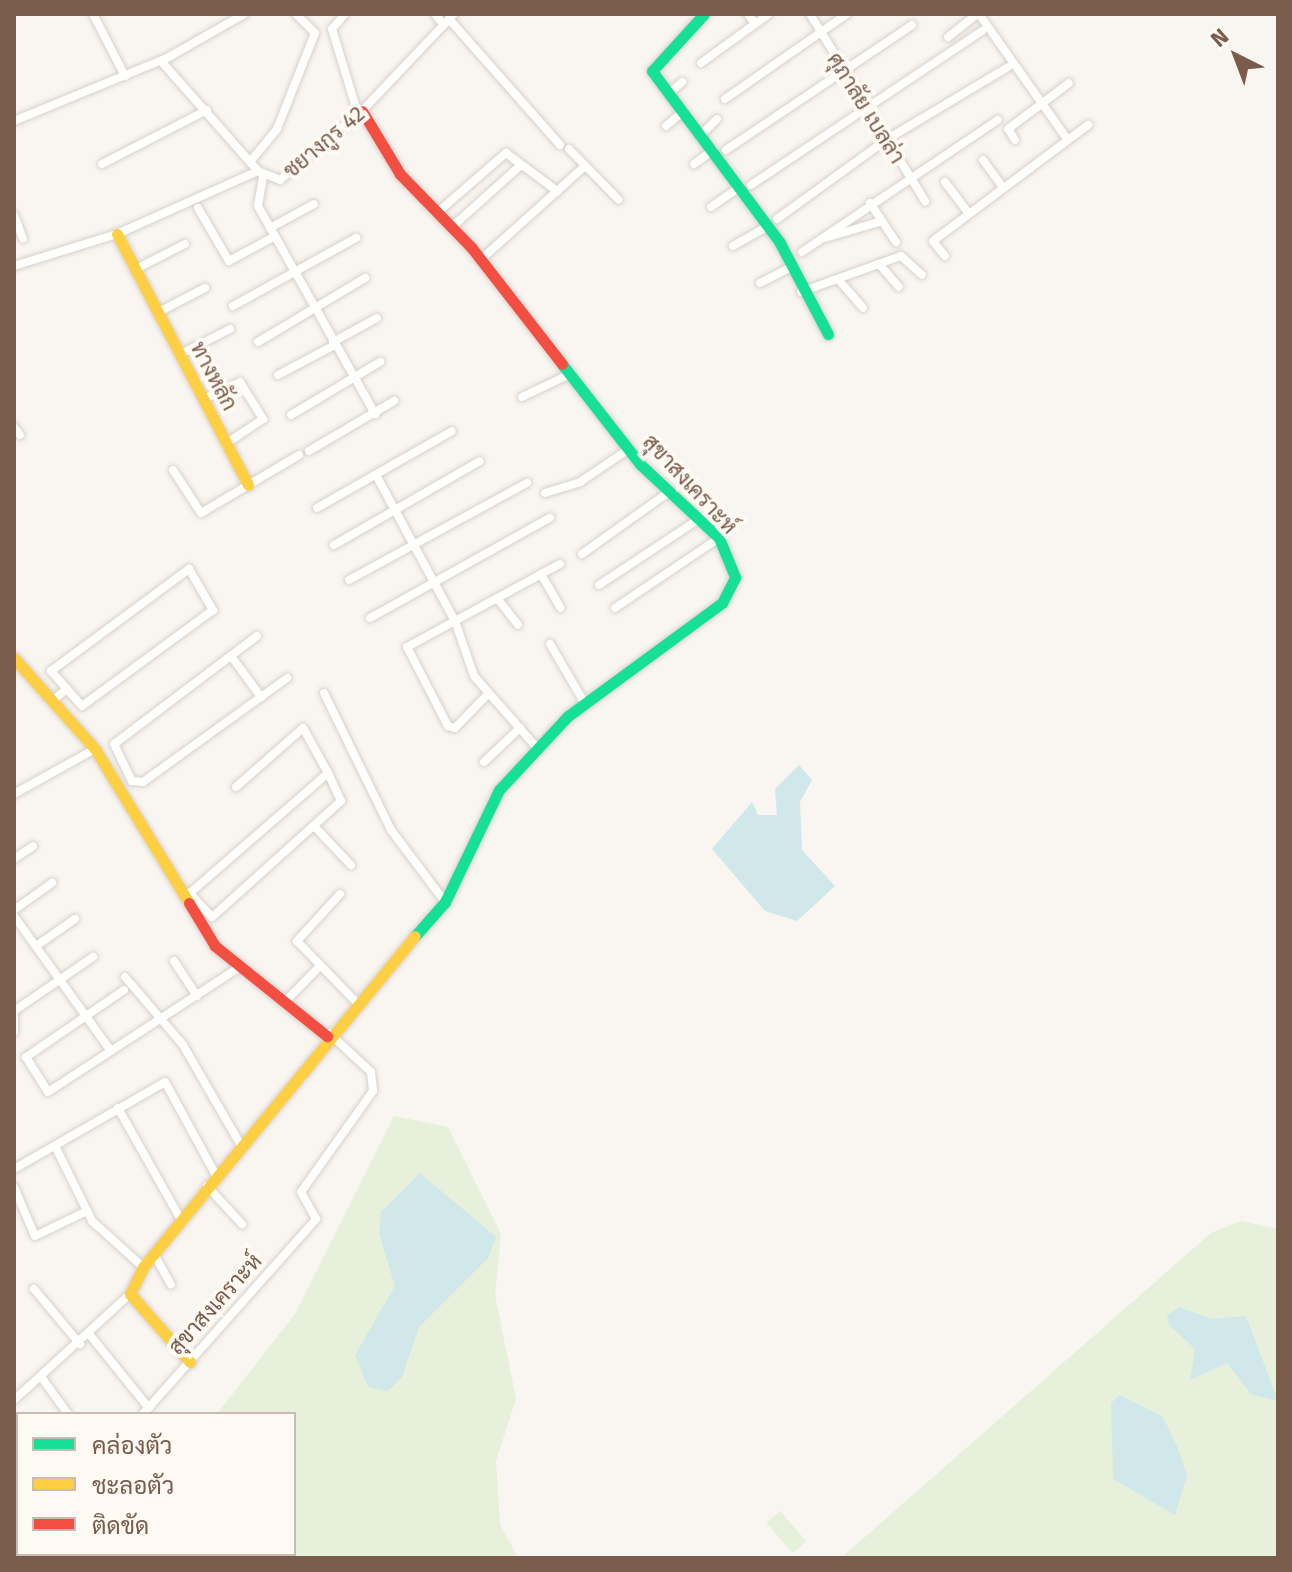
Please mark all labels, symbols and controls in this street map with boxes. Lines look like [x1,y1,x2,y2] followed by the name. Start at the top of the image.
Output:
[1196,16,1276,96] north arrow
[1205,23,1234,53] text: N
[821,48,911,168] street label: ศุภาลัย เบลล่า
[278,100,370,184] street label: ชยางกูร 42
[185,337,243,415] street label: ทางหลัก
[637,429,743,539] street label: สุขาสงเคราะห์
[163,1248,267,1360] street label: สุขาสงเคราะห์
[16,1412,296,1556] legend
[92,1432,172,1460] text: คล่องตัว
[92,1472,174,1500] text: ชะลอตัว
[92,1512,149,1540] text: ติดขัด

